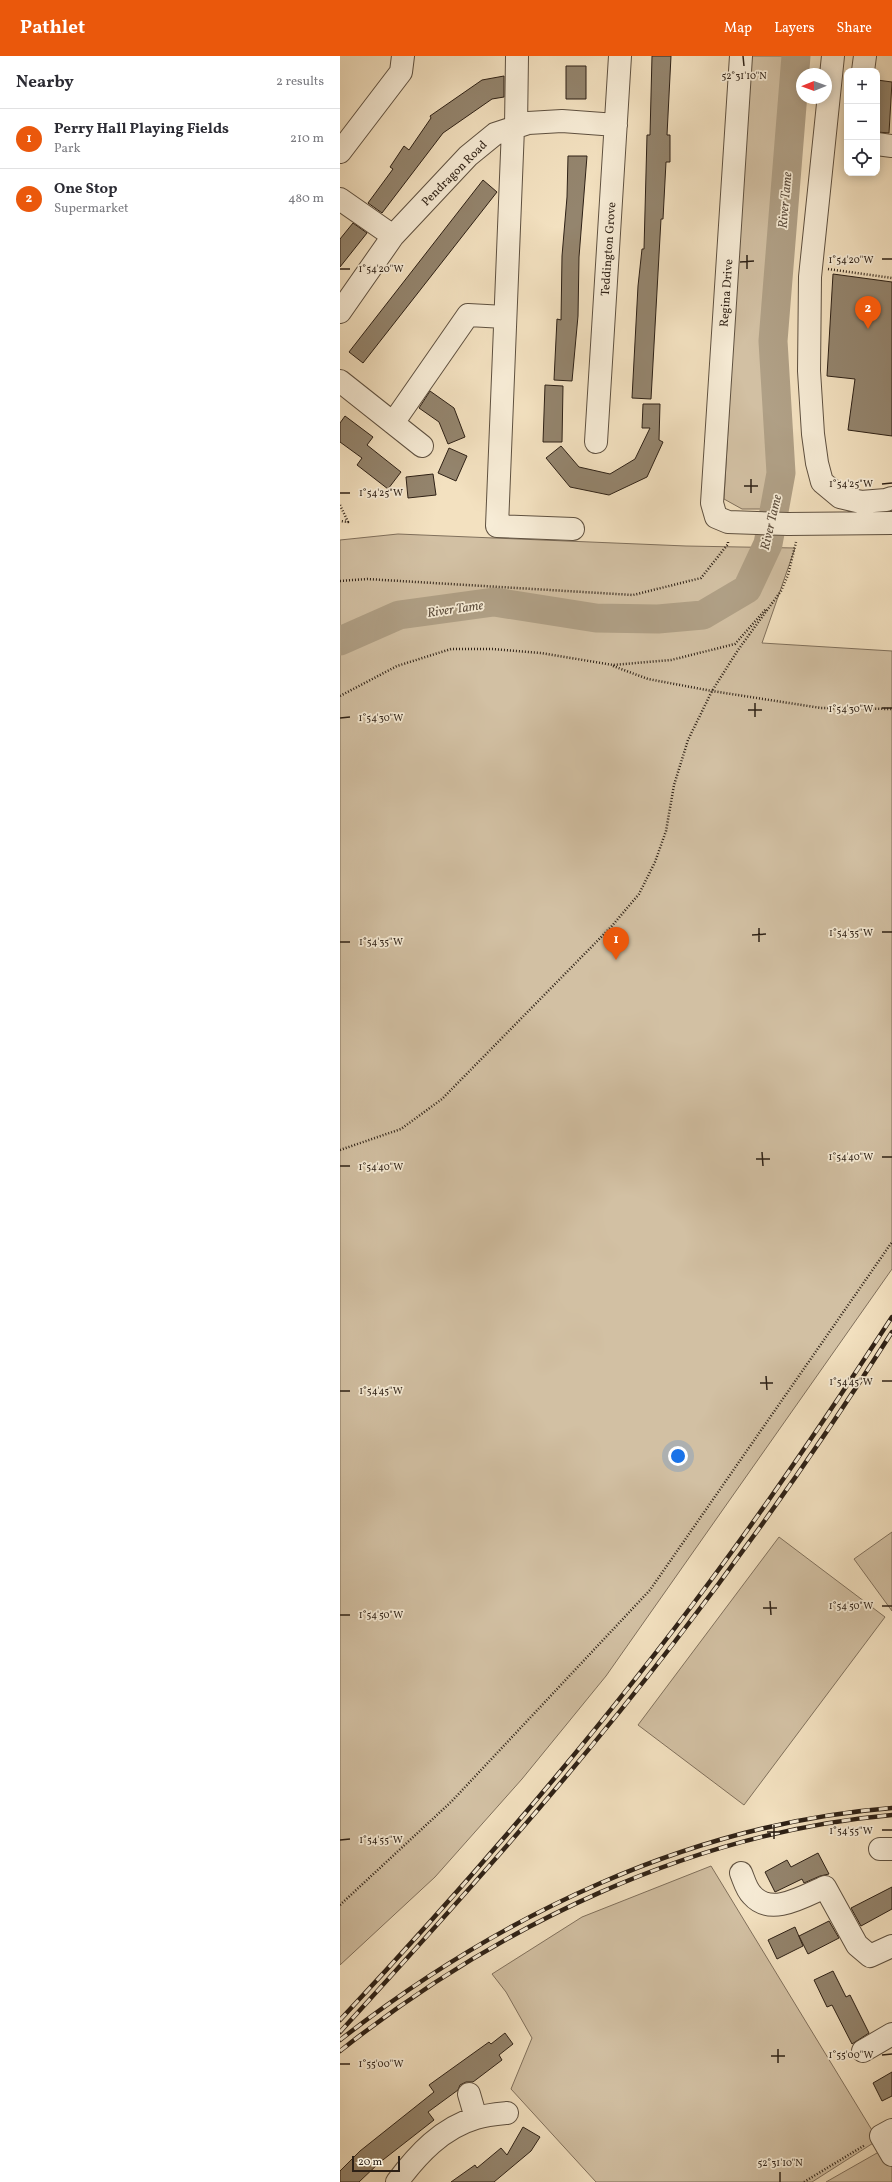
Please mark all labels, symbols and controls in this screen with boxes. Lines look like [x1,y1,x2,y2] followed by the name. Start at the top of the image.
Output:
[20,15,85,41] text: Pathlet
[724,19,752,38] text: Map
[774,19,814,38] text: Layers
[836,19,872,38] text: Share
[796,68,832,104] north arrow
[844,68,880,176] map controls
[844,68,880,104] button: +
[721,69,767,83] text: 52°31'10"N
[16,71,74,94] text: Nearby
[276,73,324,91] text: 2 results
[844,104,880,140] button: −
[54,119,229,140] text: Perry Hall Playing Fields
[26,130,32,148] text: 1
[290,130,324,148] text: 210 m
[418,137,491,210] street label: Pendragon Road
[54,140,81,158] text: Park
[844,140,880,176] button: locate
[775,171,797,229] water label: River Tame
[54,179,117,200] text: One Stop
[26,190,32,208] text: 2
[288,190,324,208] text: 480 m
[54,200,129,218] text: Supermarket
[598,201,620,297] street label: Teddington Grove
[828,253,874,267] text: 1°54'20"W
[717,258,737,328] street label: Regina Drive
[358,262,404,276] text: 1°54'20"W
[855,296,881,329] pin: 2
[829,477,873,491] text: 1°54'25"W
[359,486,403,500] text: 1°54'25"W
[757,493,787,552] water label: River Tame
[426,597,485,623] water label: River Tame
[829,702,873,716] text: 1°54'30"W
[359,711,403,725] text: 1°54'30"W
[829,926,873,940] text: 1°54'35"W
[603,927,629,960] pin: 1
[359,935,403,949] text: 1°54'35"W
[829,1150,873,1164] text: 1°54'40"W
[359,1160,403,1174] text: 1°54'40"W
[829,1375,873,1389] text: 1°54'45"W
[359,1384,403,1398] text: 1°54'45"W
[668,1446,688,1466] your location
[829,1599,873,1613] text: 1°54'50"W
[359,1608,403,1622] text: 1°54'50"W
[829,1824,873,1838] text: 1°54'55"W
[359,1833,403,1847] text: 1°54'55"W
[829,2048,874,2062] text: 1°55'00"W
[359,2057,404,2071] text: 1°55'00"W
[352,2154,400,2173] scale bar
[358,2155,382,2170] text: 20 m
[757,2156,803,2170] text: 52°31'10"N

